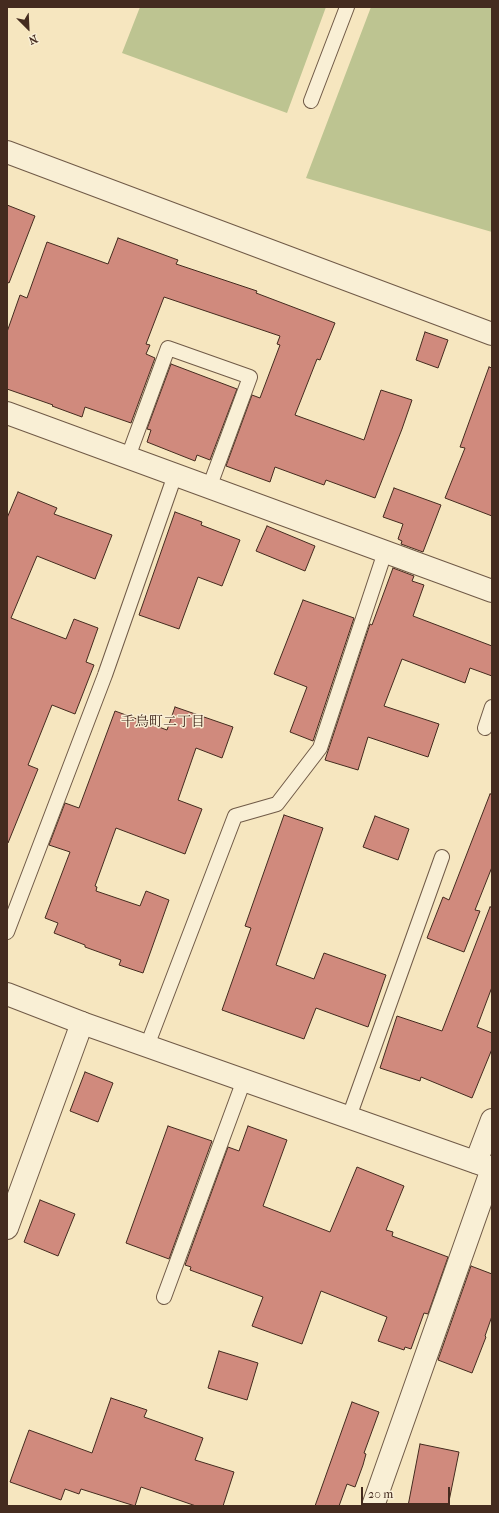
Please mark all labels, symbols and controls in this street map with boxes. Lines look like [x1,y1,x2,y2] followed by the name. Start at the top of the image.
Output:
[8,8,48,48] north arrow
[27,32,40,47] text: N
[121,715,205,731] district label: 千鳥町二丁目
[363,1479,452,1505] scale bar
[368,1487,393,1501] text: 20 m

